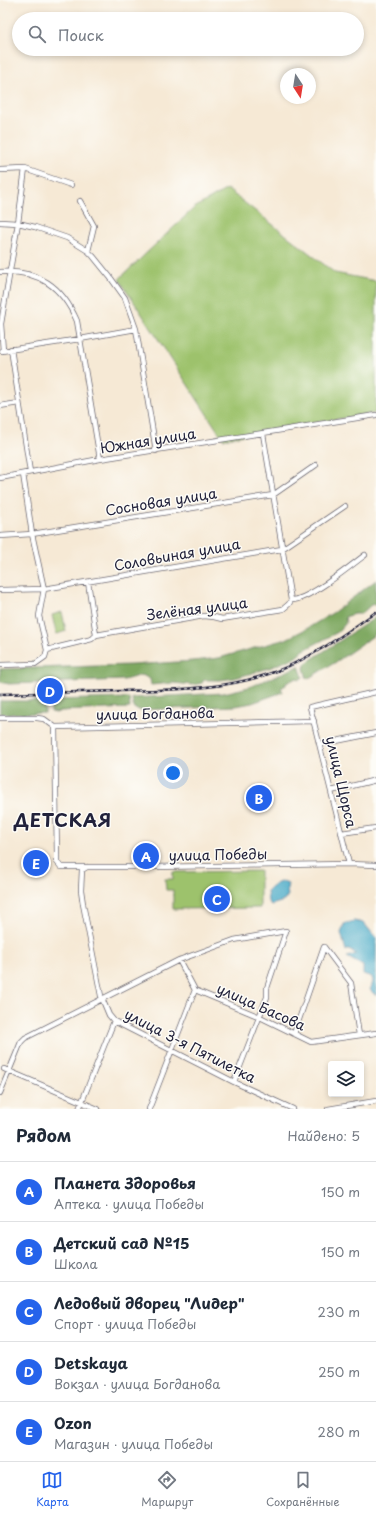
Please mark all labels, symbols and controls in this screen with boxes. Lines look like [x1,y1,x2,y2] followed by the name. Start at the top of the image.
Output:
[12,12,364,56] search box
[26,23,48,45] icon: search
[58,23,104,46] text: Поиск
[280,68,316,104] north arrow
[99,423,197,458] street label: Южная улица
[104,482,218,521] street label: Сосновая улица
[112,533,242,576] street label: Соловьиная улица
[145,592,249,625] street label: Зелёная улица
[37,676,63,706] pin: D
[96,702,215,725] street label: улица Богданова
[321,734,362,830] street label: улица Щорса
[163,763,183,783] your location
[246,783,272,813] pin: B
[13,806,112,833] district label: ДЕТСКАЯ
[133,841,159,871] pin: A
[168,843,268,866] street label: улица Победы
[23,848,49,878] pin: E
[204,884,230,914] pin: C
[213,978,309,1036] street label: улица Басова
[121,1003,260,1088] street label: улица 3-я Пятилетка
[328,1061,364,1097] map controls
[328,1061,364,1097] button: layers
[16,1122,71,1148] text: Рядом
[288,1126,360,1145] text: Найдено: 5
[54,1171,196,1194] text: Планета Здоровья
[24,1182,34,1201] text: A
[321,1182,360,1201] text: 150 m
[54,1194,204,1213] text: Аптека · улица Победы
[54,1231,190,1254] text: Детский сад №15
[25,1242,33,1261] text: B
[321,1242,360,1261] text: 150 m
[54,1254,98,1273] text: Школа
[54,1291,245,1314] text: Ледовый дворец "Лидер"
[24,1302,34,1321] text: C
[318,1302,360,1321] text: 230 m
[54,1314,196,1333] text: Спорт · улица Победы
[54,1351,128,1374] text: Detskaya
[24,1362,34,1381] text: D
[318,1362,360,1381] text: 250 m
[54,1374,220,1393] text: Вокзал · улица Богданова
[54,1411,92,1434] text: Ozon
[25,1422,33,1441] text: E
[318,1422,360,1441] text: 280 m
[54,1434,213,1453] text: Магазин · улица Победы
[36,1469,69,1510] tab: Карта
[141,1469,193,1510] tab: Маршрут
[266,1469,340,1510] tab: Сохранённые

